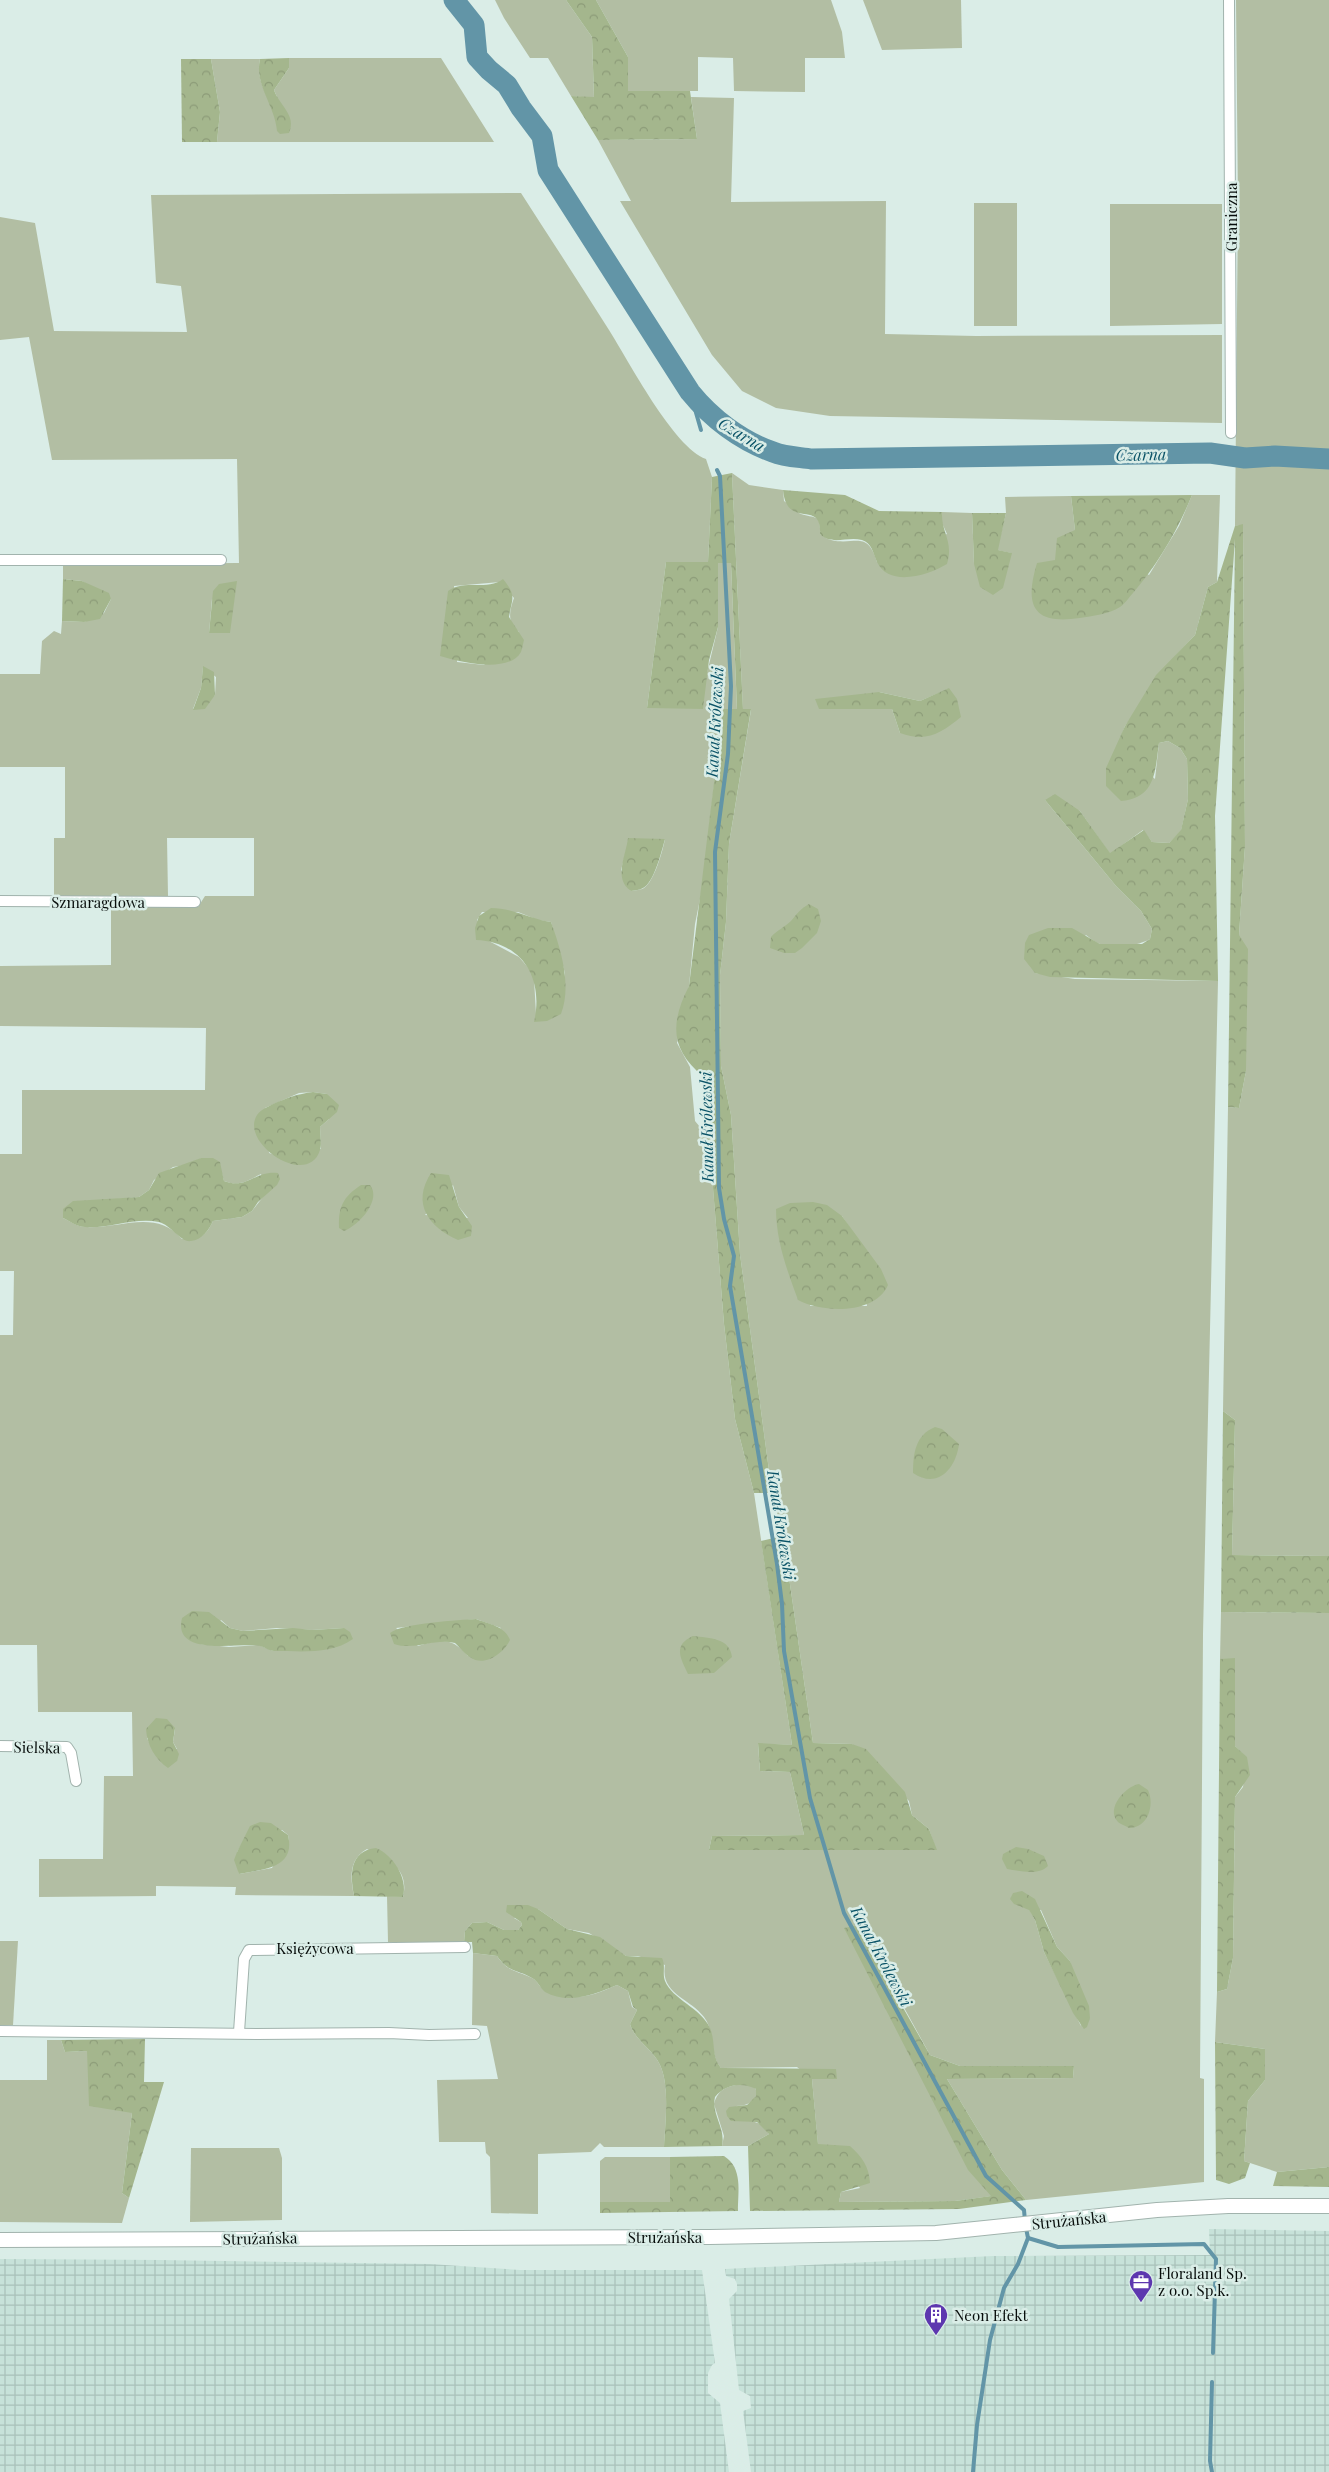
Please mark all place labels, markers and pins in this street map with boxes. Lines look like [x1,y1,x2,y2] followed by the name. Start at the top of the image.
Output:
[1158,2263,1247,2300] place label: Floraland Sp. z o.o. Sp.k.
[1128,2269,1154,2303] office icon: Floraland Sp. z o.o. Sp.k.
[923,2302,949,2336] building icon: Neon Efekt
[954,2305,1029,2325] place label: Neon Efekt

